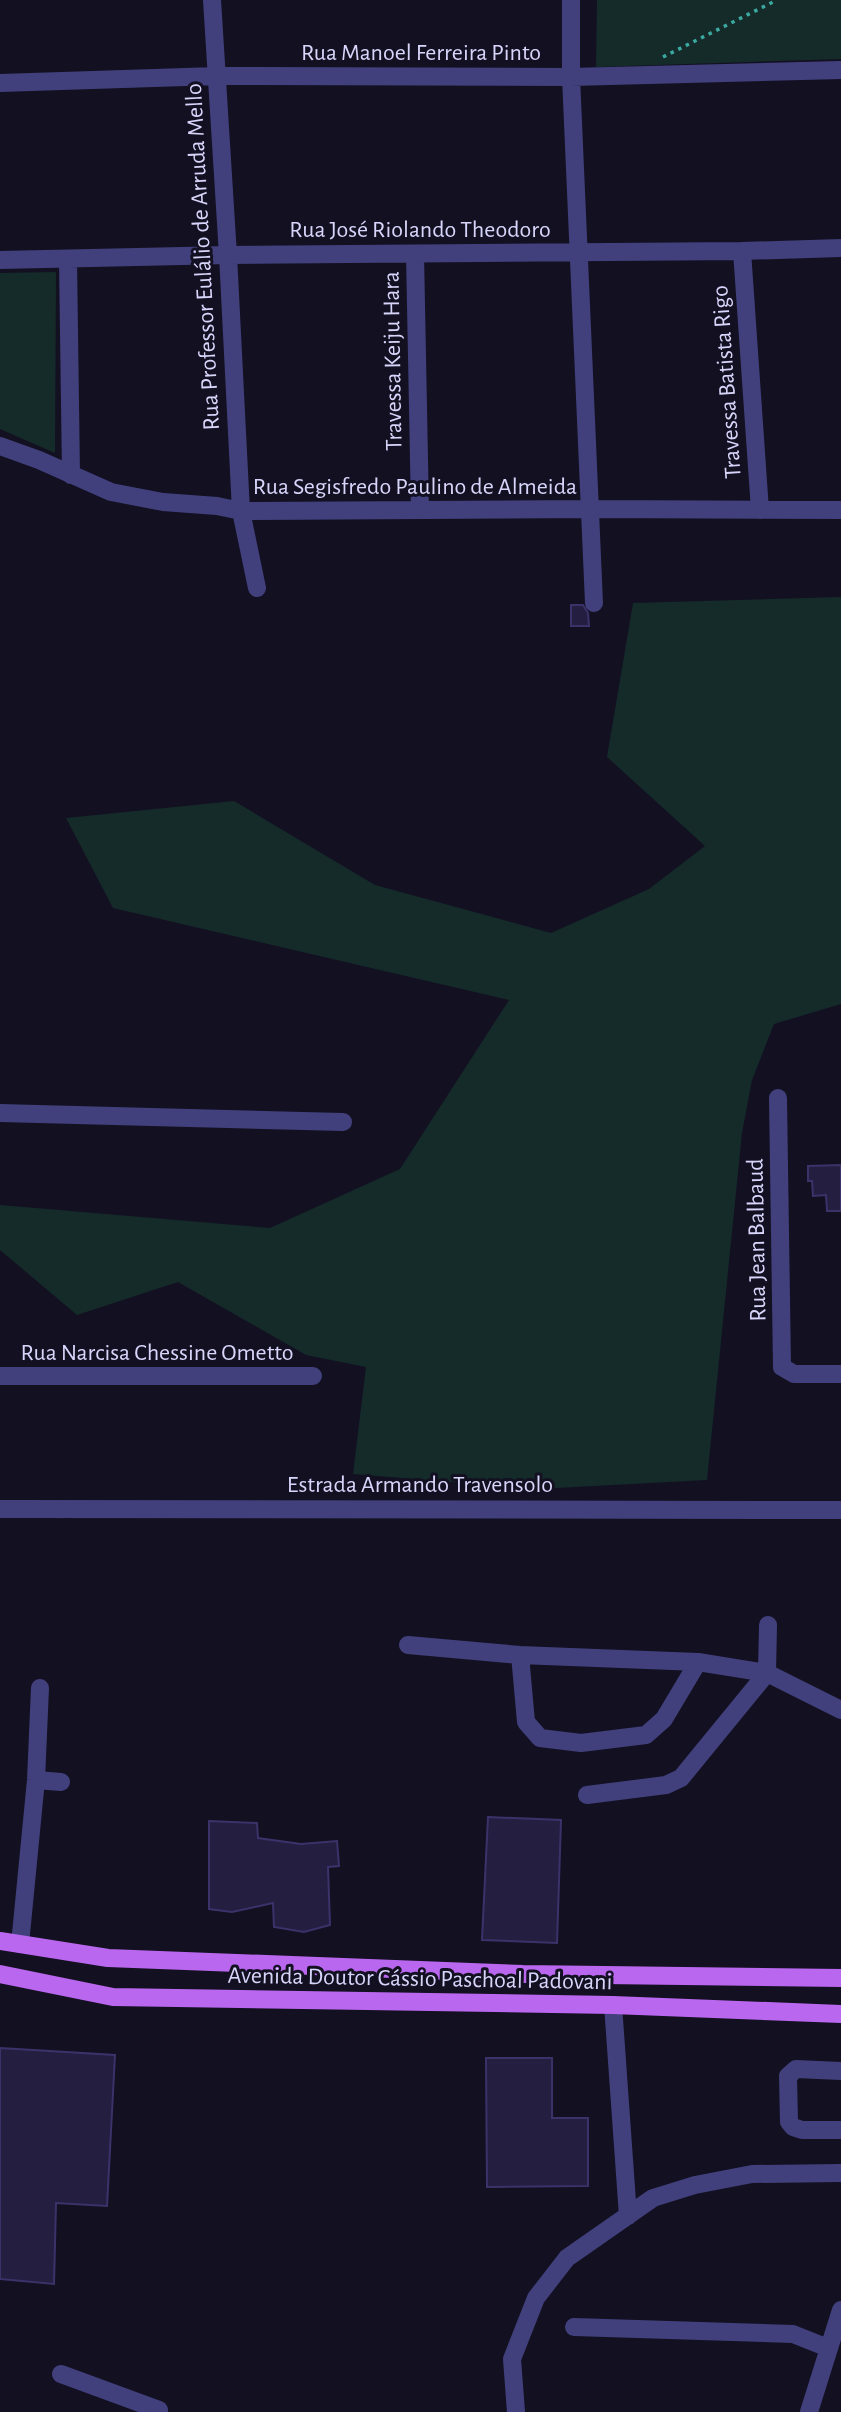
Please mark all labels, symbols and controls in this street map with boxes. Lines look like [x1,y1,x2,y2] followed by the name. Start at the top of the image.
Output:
[301,41,541,65] street label: Rua Manoel Ferreira Pinto
[182,83,224,431] street label: Rua Professor Eulálio de Arruda Mello
[289,218,551,242] street label: Rua José Riolando Theodoro
[379,271,407,451] street label: Travessa Keiju Hara
[708,284,746,479] street label: Travessa Batista Rigo
[253,475,577,499] street label: Rua Segisfredo Paulino de Almeida
[744,1158,770,1322] street label: Rua Jean Balbaud
[21,1341,293,1365] street label: Rua Narcisa Chessine Ometto
[287,1473,553,1497] street label: Estrada Armando Travensolo
[227,1964,613,1994] street label: Avenida Doutor Cássio Paschoal Padovani

